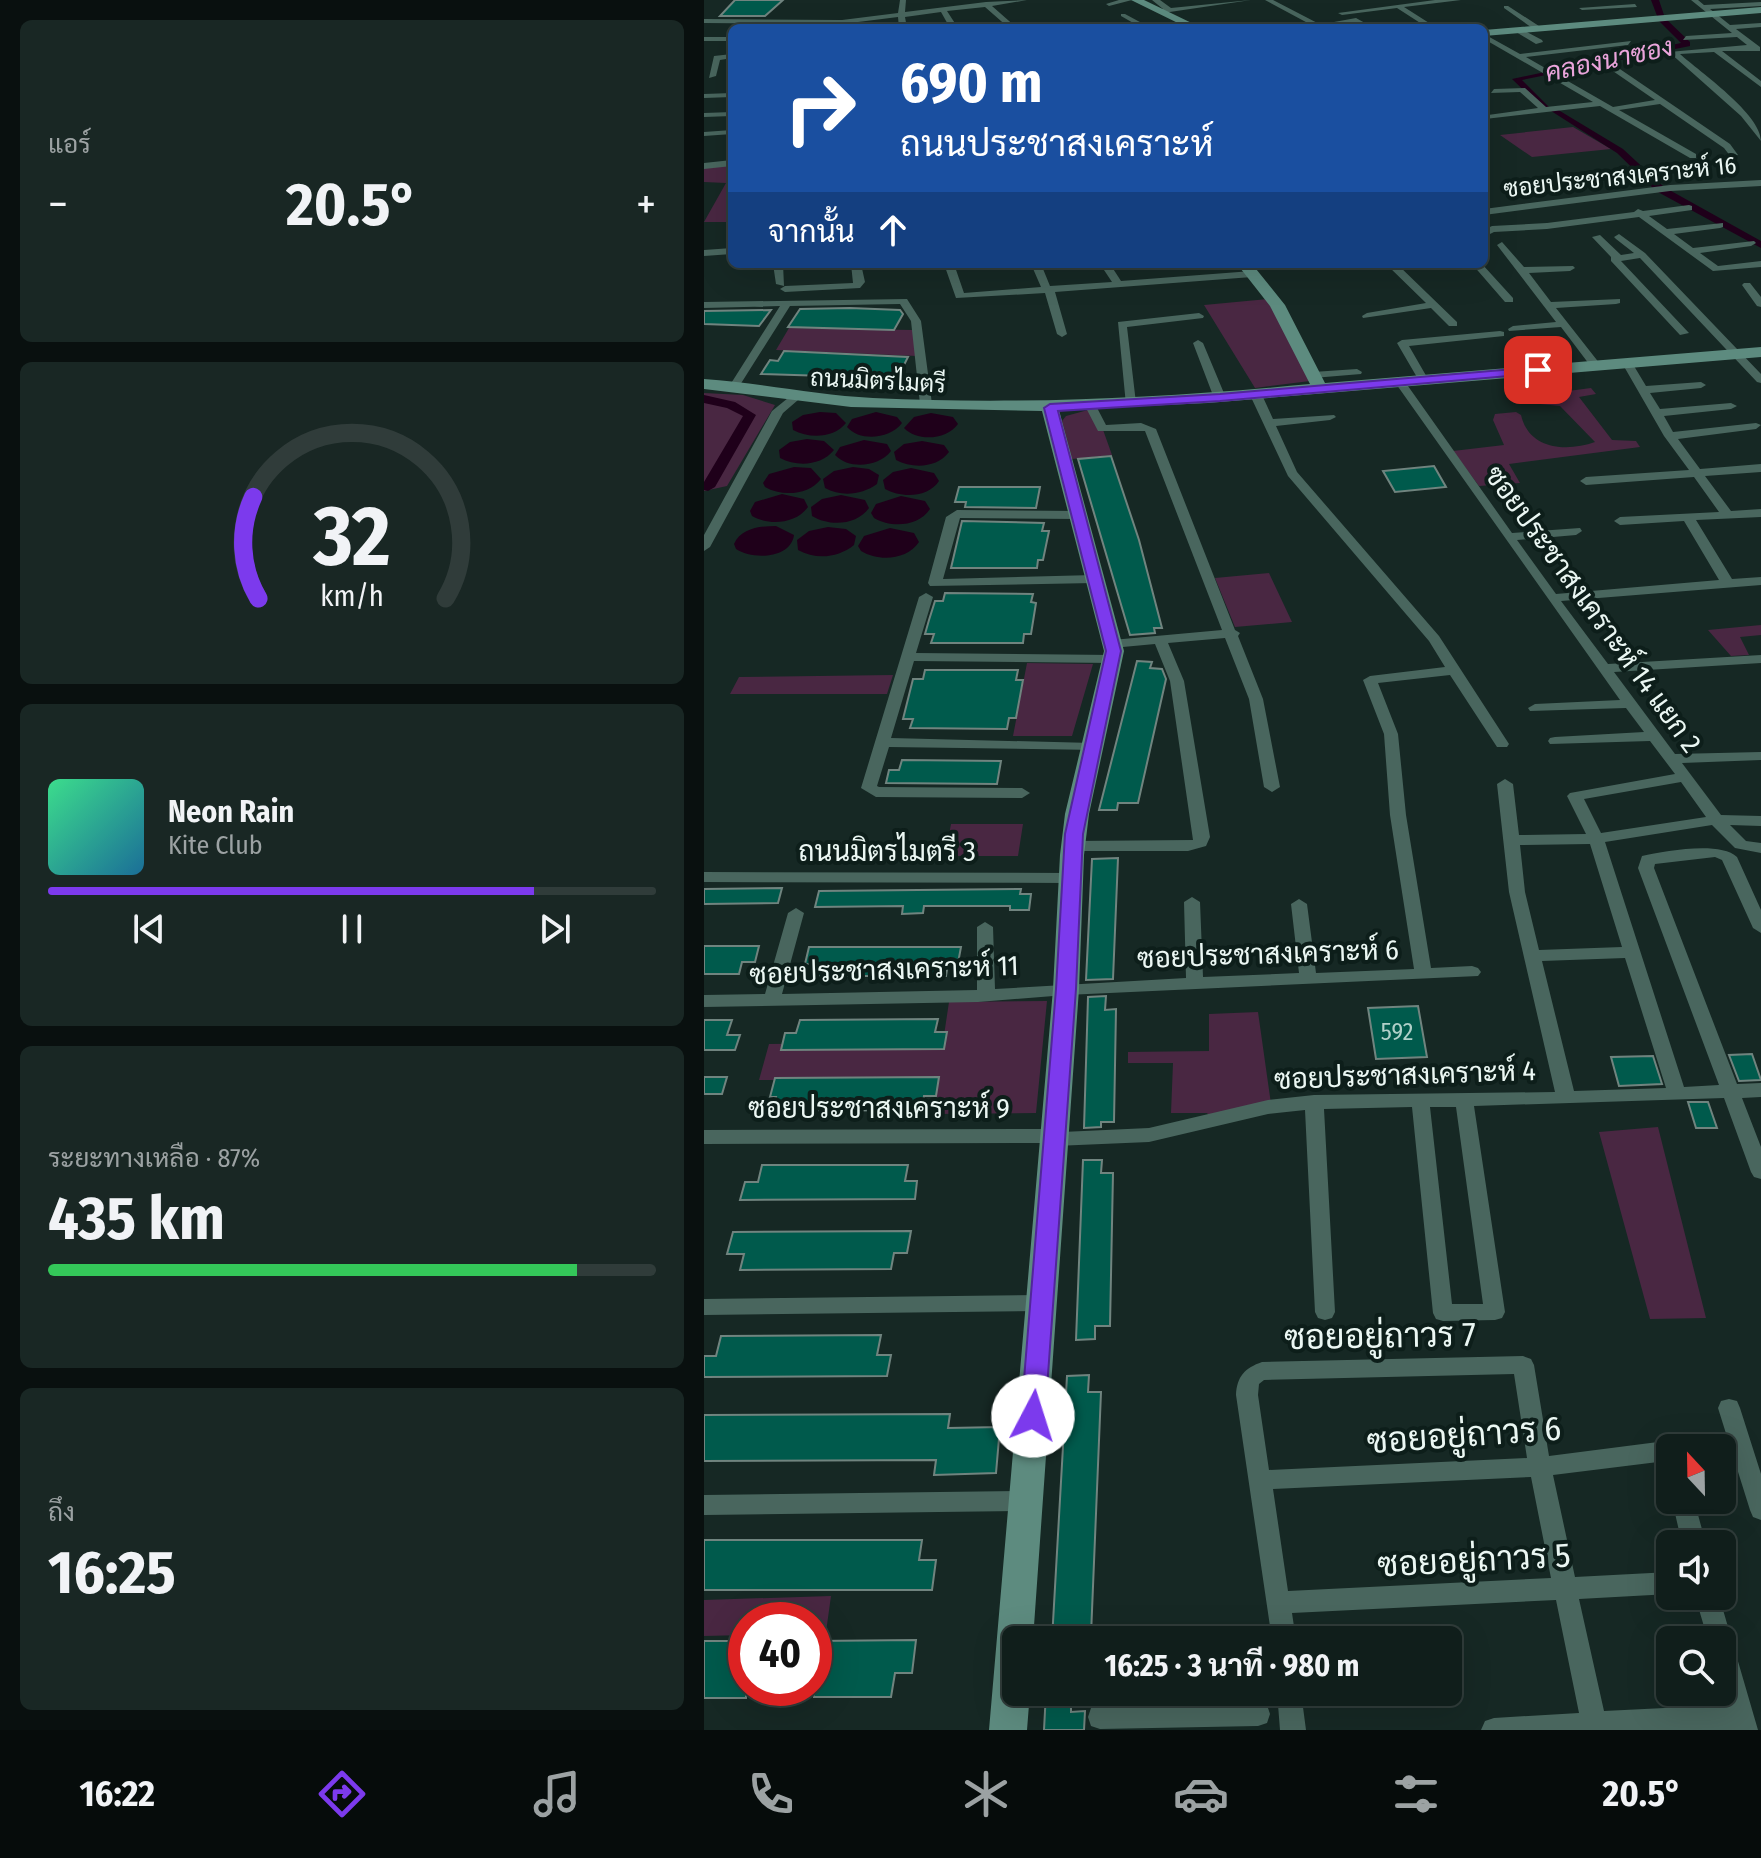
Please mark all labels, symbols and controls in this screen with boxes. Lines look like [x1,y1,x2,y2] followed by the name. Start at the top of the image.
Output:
[1542,31,1676,89] water label: คลองนาซอง
[900,50,1042,117] text: 690 m
[768,56,872,160] icon: right
[900,122,1213,166] text: ถนนประชาสงเคราะห์
[48,129,91,160] text: แอร์
[1502,149,1738,203] street label: ซอยประชาสงเคราะห์ 16
[286,169,418,241] text: 20.5°
[48,178,68,231] text: −
[636,178,656,231] text: +
[871,208,915,252] icon: ahead
[768,214,855,250] text: จากนั้น
[1504,336,1572,404] pin
[1516,348,1560,392] icon: arrive
[809,361,947,399] street label: ถนนมิตรไมตรี
[1478,457,1711,759] street label: ซอยประชาสงเคราะห์ 14 แยก 2
[312,487,391,587] text: 32
[320,579,384,614] text: km/h
[168,794,294,830] text: Neon Rain
[168,830,263,861] text: Kite Club
[798,832,976,868] street label: ถนนมิตรไมตรี 3
[127,907,171,951] icon: previous
[330,907,374,951] icon: pause
[533,907,577,951] icon: next
[1136,930,1399,975] street label: ซอยประชาสงเคราะห์ 6
[749,946,1019,991] street label: ซอยประชาสงเคราะห์ 11
[1381,1018,1413,1046] house number: 592
[1274,1051,1536,1096] street label: ซอยประชาสงเคราะห์ 4
[748,1089,1010,1125] street label: ซอยประชาสงเคราะห์ 9
[48,1143,260,1174] text: ระยะทางเหลือ · 87%
[48,1183,225,1255] text: 435 km
[1284,1314,1476,1360] street label: ซอยอยู่ถาวร 7
[991,1374,1075,1458] position arrow
[1365,1408,1563,1464] street label: ซอยอยู่ถาวร 6
[1656,1434,1736,1514] north arrow
[1656,1434,1736,1706] map controls
[48,1497,75,1528] text: ถึง
[1656,1530,1736,1610] button: sound
[1376,1534,1572,1588] street label: ซอยอยู่ถาวร 5
[48,1537,176,1609] text: 16:25
[728,1602,832,1706] speed limit sign: 40
[1656,1626,1736,1706] button: search
[1105,1648,1360,1684] text: 16:25 · 3 นาที · 980 m
[314,1766,370,1822] icon: directions
[529,1766,585,1822] icon: music
[743,1766,799,1822] icon: phone
[958,1766,1014,1822] icon: climate
[1173,1766,1229,1822] icon: car
[1388,1766,1444,1822] icon: filters
[79,1772,155,1816] text: 16:22
[1603,1772,1682,1816] text: 20.5°

